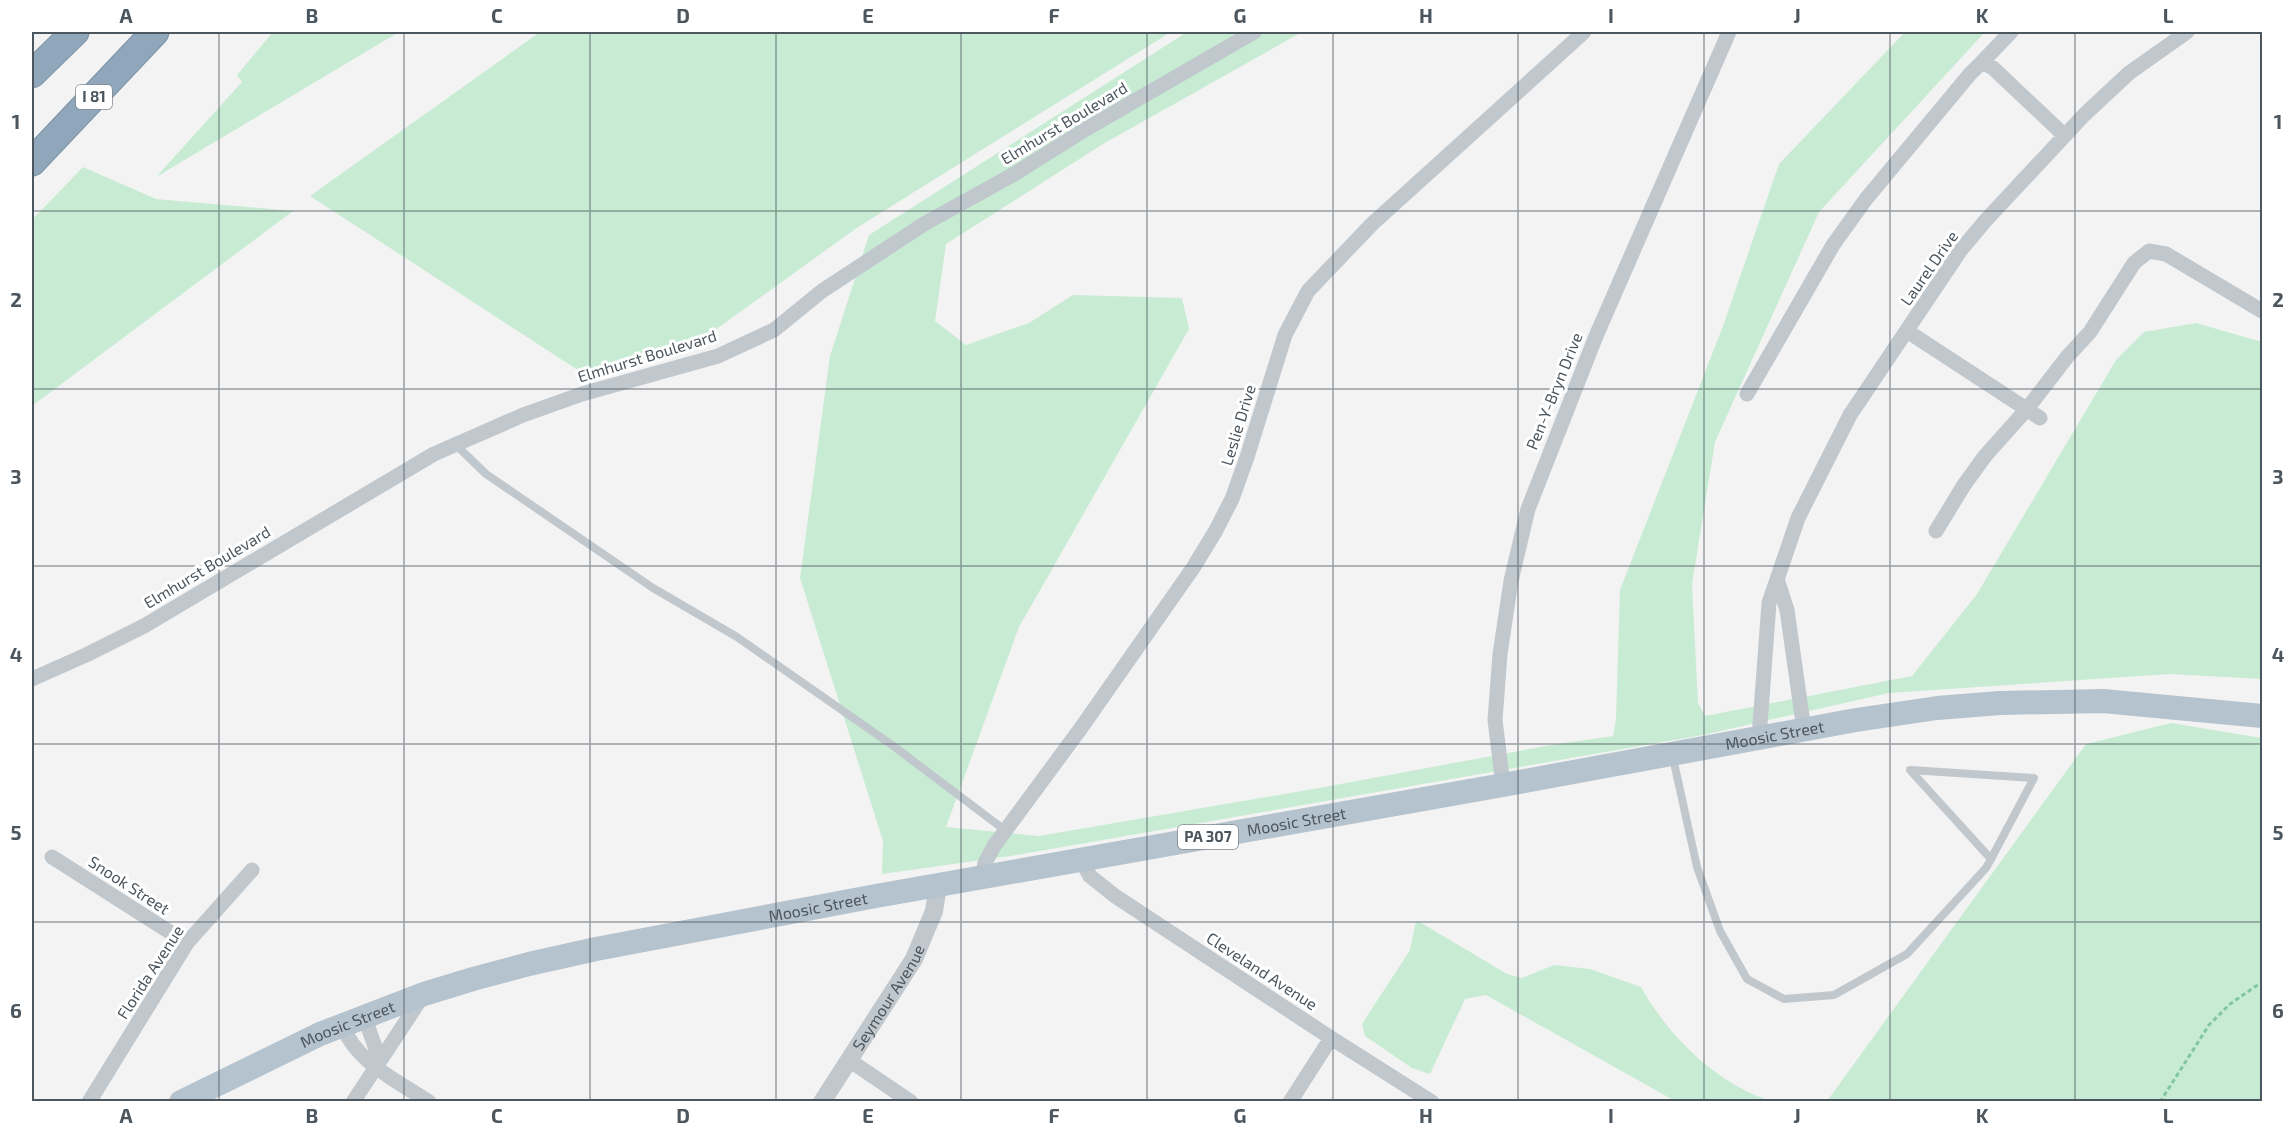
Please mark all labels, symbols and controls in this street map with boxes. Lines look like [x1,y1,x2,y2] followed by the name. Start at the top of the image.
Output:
[119,3,133,27] text: A
[306,3,318,27] text: B
[491,3,503,27] text: C
[676,3,690,27] text: D
[862,3,874,27] text: E
[1048,3,1060,27] text: F
[1234,3,1246,27] text: G
[1419,3,1433,27] text: H
[1608,3,1614,27] text: I
[1793,3,1801,27] text: J
[1976,3,1989,27] text: K
[2163,3,2174,27] text: L
[997,77,1131,168] street label: Elmhurst Boulevard
[76,85,112,109] road number: I 81
[12,109,20,133] text: 1
[2274,109,2282,133] text: 1
[1896,227,1961,309] street label: Laurel Drive
[10,287,22,311] text: 2
[2272,287,2284,311] text: 2
[575,325,719,386] street label: Elmhurst Boulevard
[1521,329,1586,452] street label: Pen-Y-Bryn Drive
[1216,382,1259,468] street label: Leslie Drive
[10,464,22,488] text: 3
[2272,464,2284,488] text: 3
[140,521,274,612] street label: Elmhurst Boulevard
[10,642,23,666] text: 4
[2272,642,2285,666] text: 4
[1724,716,1826,753] street label: Moosic Street
[1245,803,1347,839] street label: Moosic Street
[10,820,22,844] text: 5
[2272,820,2284,844] text: 5
[1178,825,1238,849] road number: PA 307
[85,851,173,918] street label: Snook Street
[767,888,869,925] street label: Moosic Street
[112,921,187,1022] street label: Florida Avenue
[1203,928,1321,1013] street label: Cleveland Avenue
[848,942,928,1054] street label: Seymour Avenue
[297,996,397,1051] street label: Moosic Street
[10,998,22,1022] text: 6
[2272,998,2284,1022] text: 6
[119,1103,133,1127] text: A
[306,1103,318,1127] text: B
[491,1103,503,1127] text: C
[676,1103,690,1127] text: D
[862,1103,874,1127] text: E
[1048,1103,1060,1127] text: F
[1234,1103,1246,1127] text: G
[1419,1103,1433,1127] text: H
[1608,1103,1614,1127] text: I
[1793,1103,1801,1127] text: J
[1976,1103,1989,1127] text: K
[2163,1103,2174,1127] text: L

